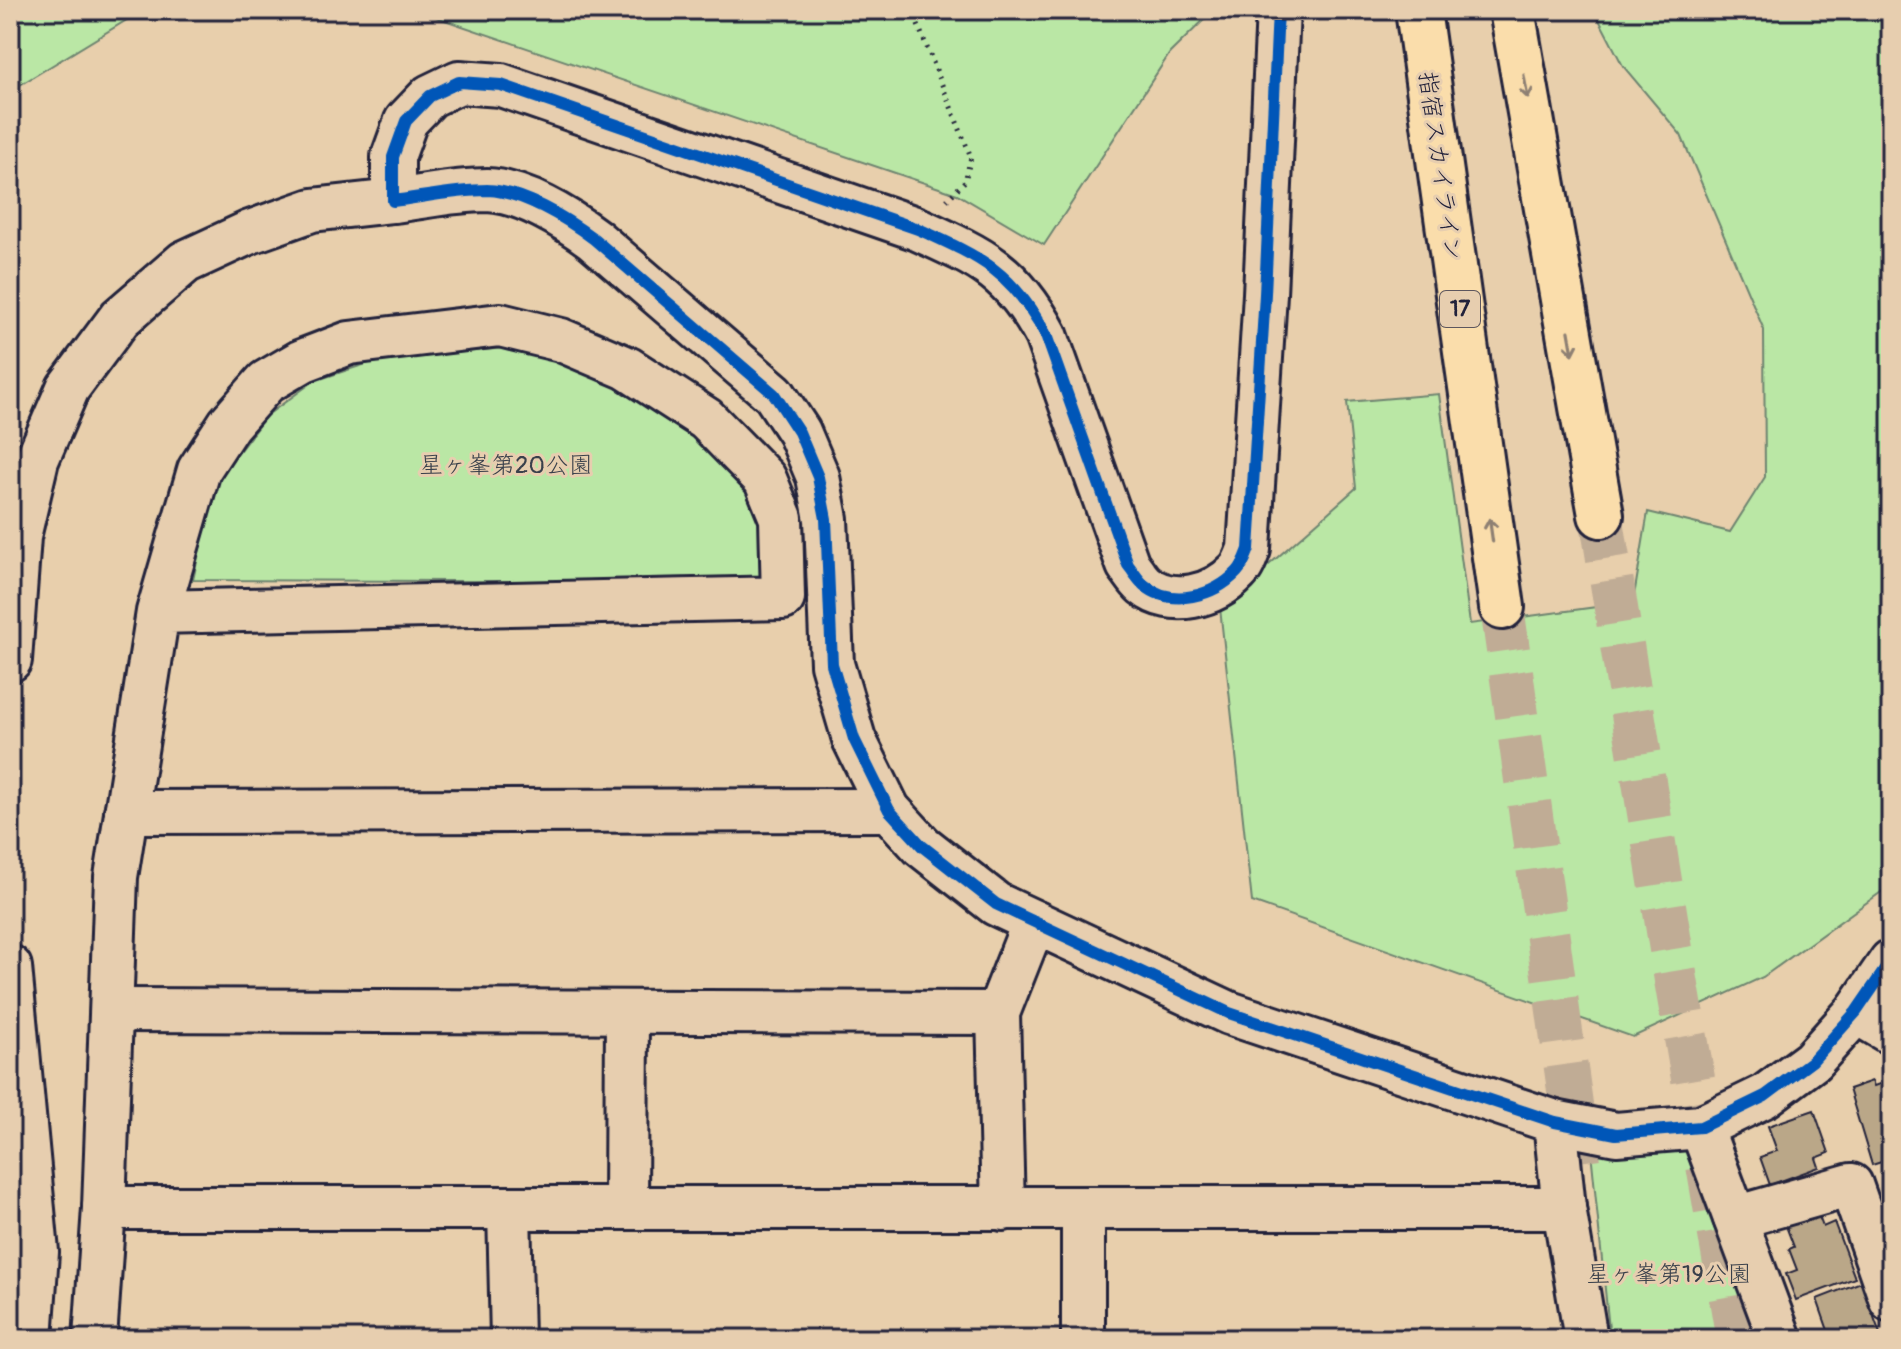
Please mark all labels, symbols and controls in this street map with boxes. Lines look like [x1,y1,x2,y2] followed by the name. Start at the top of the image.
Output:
[1412,69,1468,263] street label: 指宿スカイライン
[1519,74,1534,99] one-way arrow
[1440,291,1480,327] road number: 17
[1564,330,1579,355] one-way arrow
[419,451,593,480] park label: 星ヶ峯第20公園
[1483,518,1498,543] one-way arrow
[1586,1260,1752,1289] park label: 星ヶ峯第19公園

